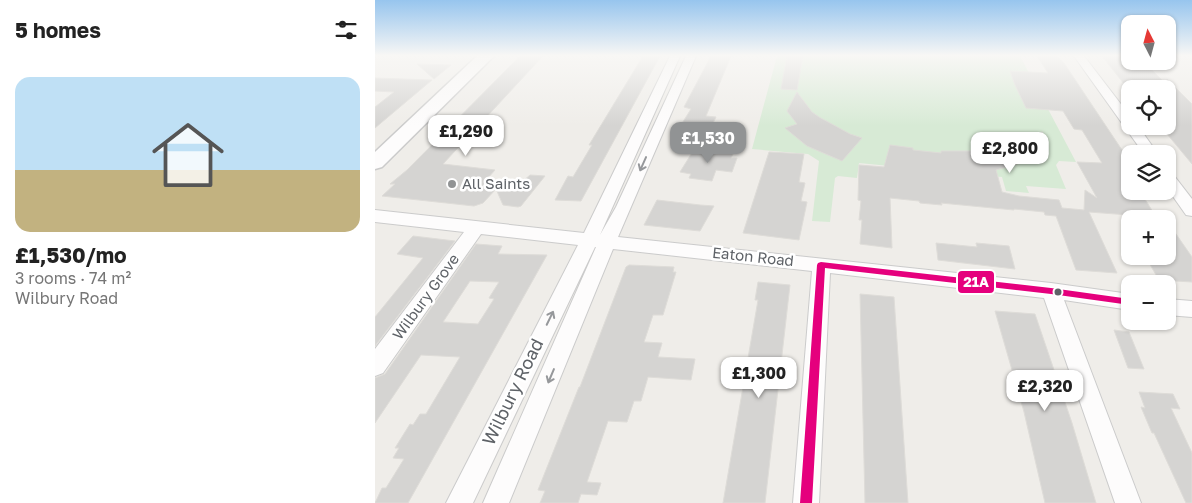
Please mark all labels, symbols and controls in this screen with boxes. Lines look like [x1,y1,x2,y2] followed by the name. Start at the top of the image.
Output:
[1121,15,1176,70] north arrow
[1121,15,1176,330] map controls
[332,16,360,44] icon: filters
[15,17,101,43] text: 5 homes
[1121,80,1176,135] button: locate
[143,110,233,200] icon: home
[425,114,507,157] pin: £1,290
[439,121,493,141] text: £1,290
[667,121,749,164] pin: £1,530
[681,128,735,148] text: £1,530
[969,132,1051,174] pin: £2,800
[982,138,1038,158] text: £2,800
[1121,145,1176,200] button: layers
[638,156,648,171] one-way arrow
[462,174,530,192] place label: All Saints
[446,178,458,190] marker: All Saints
[1121,210,1176,265] button: +
[15,242,127,268] text: £1,530/mo
[711,243,795,269] street label: Eaton Road
[388,250,463,343] street label: Wilbury Grove
[15,268,131,288] text: 3 rooms · 74 m²
[957,270,995,294] line badge: 21A
[963,273,989,290] text: 21A
[1121,275,1176,330] button: −
[1053,287,1063,297] unlabelled marker
[15,288,118,308] text: Wilbury Road
[546,311,555,326] one-way arrow
[477,335,547,449] street label: Wilbury Road
[718,356,800,399] pin: £1,300
[732,363,786,383] text: £1,300
[545,368,555,383] one-way arrow
[1004,370,1086,412] pin: £2,320
[1017,376,1073,396] text: £2,320

